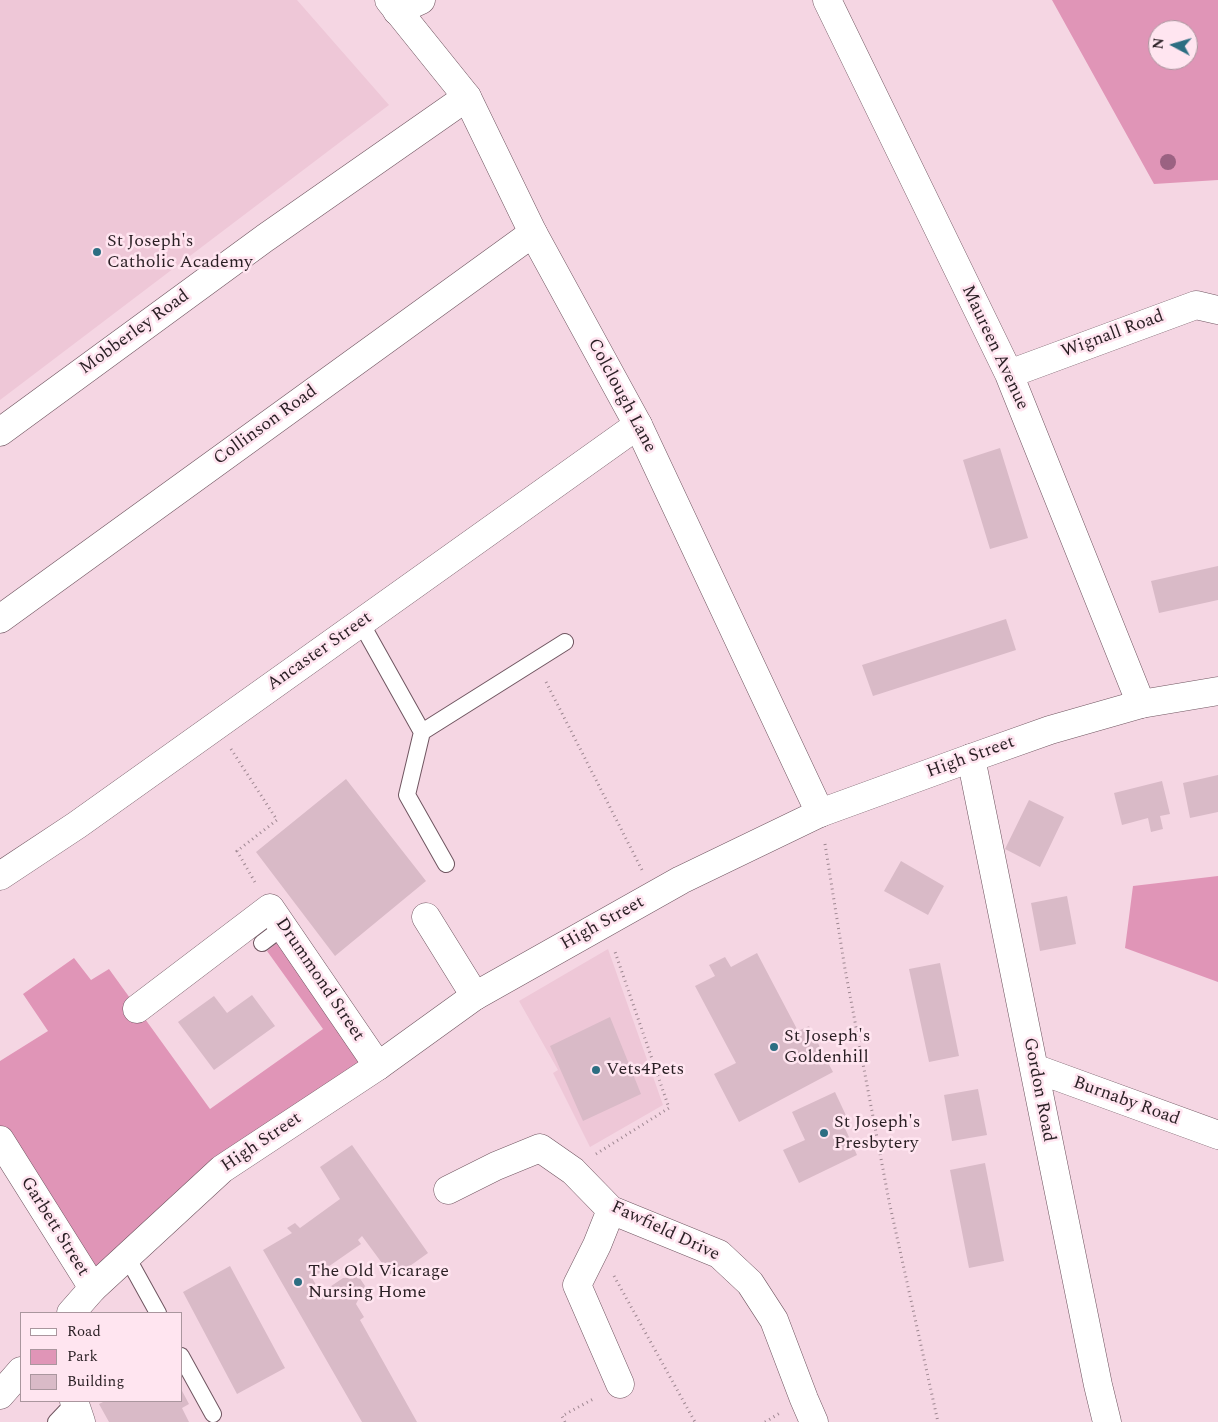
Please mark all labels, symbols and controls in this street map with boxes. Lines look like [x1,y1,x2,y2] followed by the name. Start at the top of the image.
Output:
[1148,20,1198,70] north arrow
[1148,37,1170,50] text: N
[107,231,253,274] place label: St Joseph's Catholic Academy
[91,246,103,258] marker: St Joseph's Catholic Academy
[956,282,1032,414] street label: Maureen Avenue
[76,286,194,380] street label: Mobberley Road
[1059,306,1167,364] street label: Wignall Road
[582,335,660,457] street label: Colclough Lane
[210,381,322,471] street label: Collinson Road
[263,608,377,696] street label: Ancaster Street
[924,732,1018,784] street label: High Street
[558,892,648,956] street label: High Street
[270,914,368,1046] street label: Drummond Street
[784,1026,870,1068] place label: St Joseph's Goldenhill
[1017,1036,1059,1144] street label: Gordon Road
[768,1041,780,1053] marker: St Joseph's Goldenhill
[606,1059,684,1081] place label: Vets4Pets
[590,1064,602,1076] marker: Vets4Pets
[1070,1073,1182,1131] street label: Burnaby Road
[218,1108,306,1178] street label: High Street
[834,1112,920,1154] place label: St Joseph's Presbytery
[818,1127,830,1139] marker: St Joseph's Presbytery
[15,1173,93,1281] street label: Garbett Street
[607,1197,723,1267] street label: Fawfield Drive
[308,1261,449,1304] place label: The Old Vicarage Nursing Home
[292,1276,304,1288] marker: The Old Vicarage Nursing Home
[20,1312,182,1402] legend
[67,1320,101,1343] text: Road
[67,1345,98,1368] text: Park
[67,1370,124,1393] text: Building

